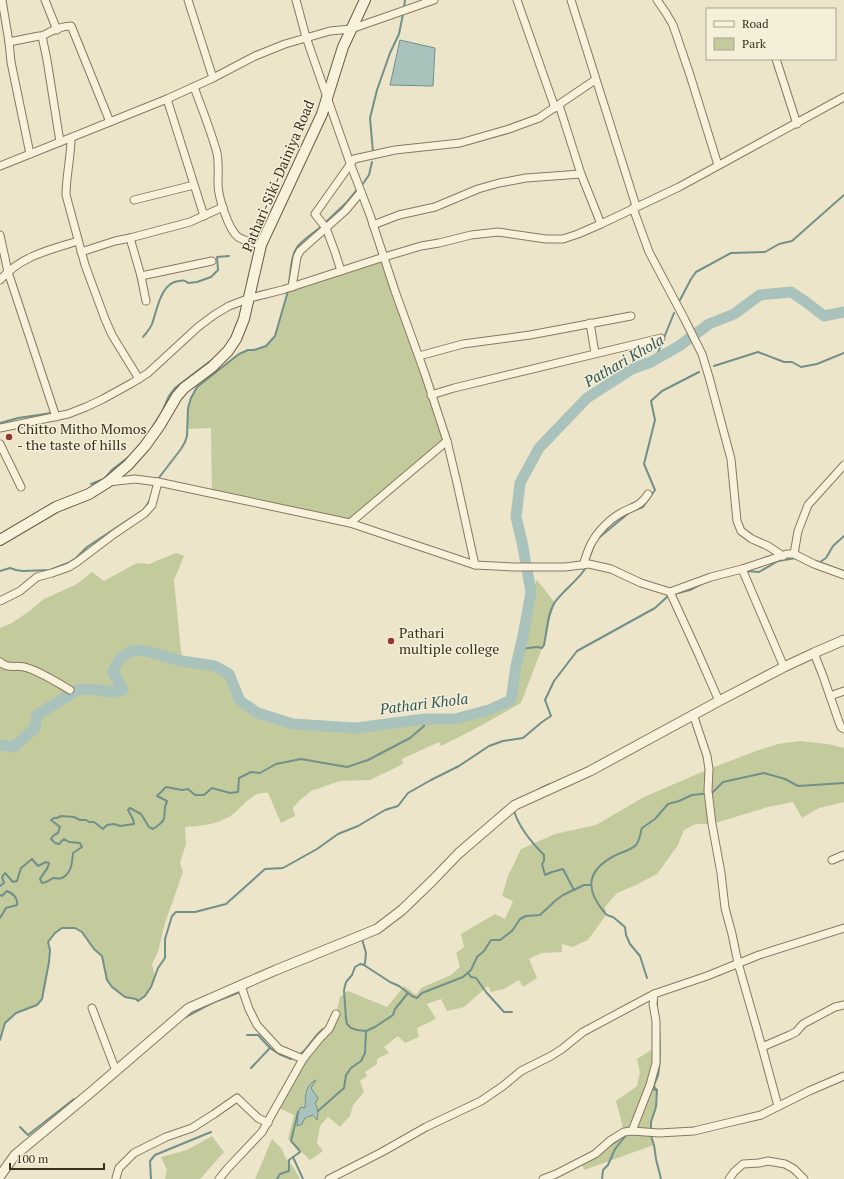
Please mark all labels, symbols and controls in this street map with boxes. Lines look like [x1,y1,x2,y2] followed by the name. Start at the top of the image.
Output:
[706,8,836,60] legend
[742,16,769,31] text: Road
[742,36,767,51] text: Park
[237,97,318,255] street label: Pathari-Siki-Dainiya Road
[579,329,667,392] water label: Pathari Khola
[17,419,147,454] place label: Chitto Mitho Momos - the taste of hills
[4,432,14,442] marker: Chitto Mitho Momos - the taste of hills
[399,623,499,658] place label: Pathari multiple college
[386,636,396,646] marker: Pathari multiple college
[378,688,469,718] water label: Pathari Khola
[10,1145,104,1171] scale bar
[16,1151,49,1166] text: 100 m

